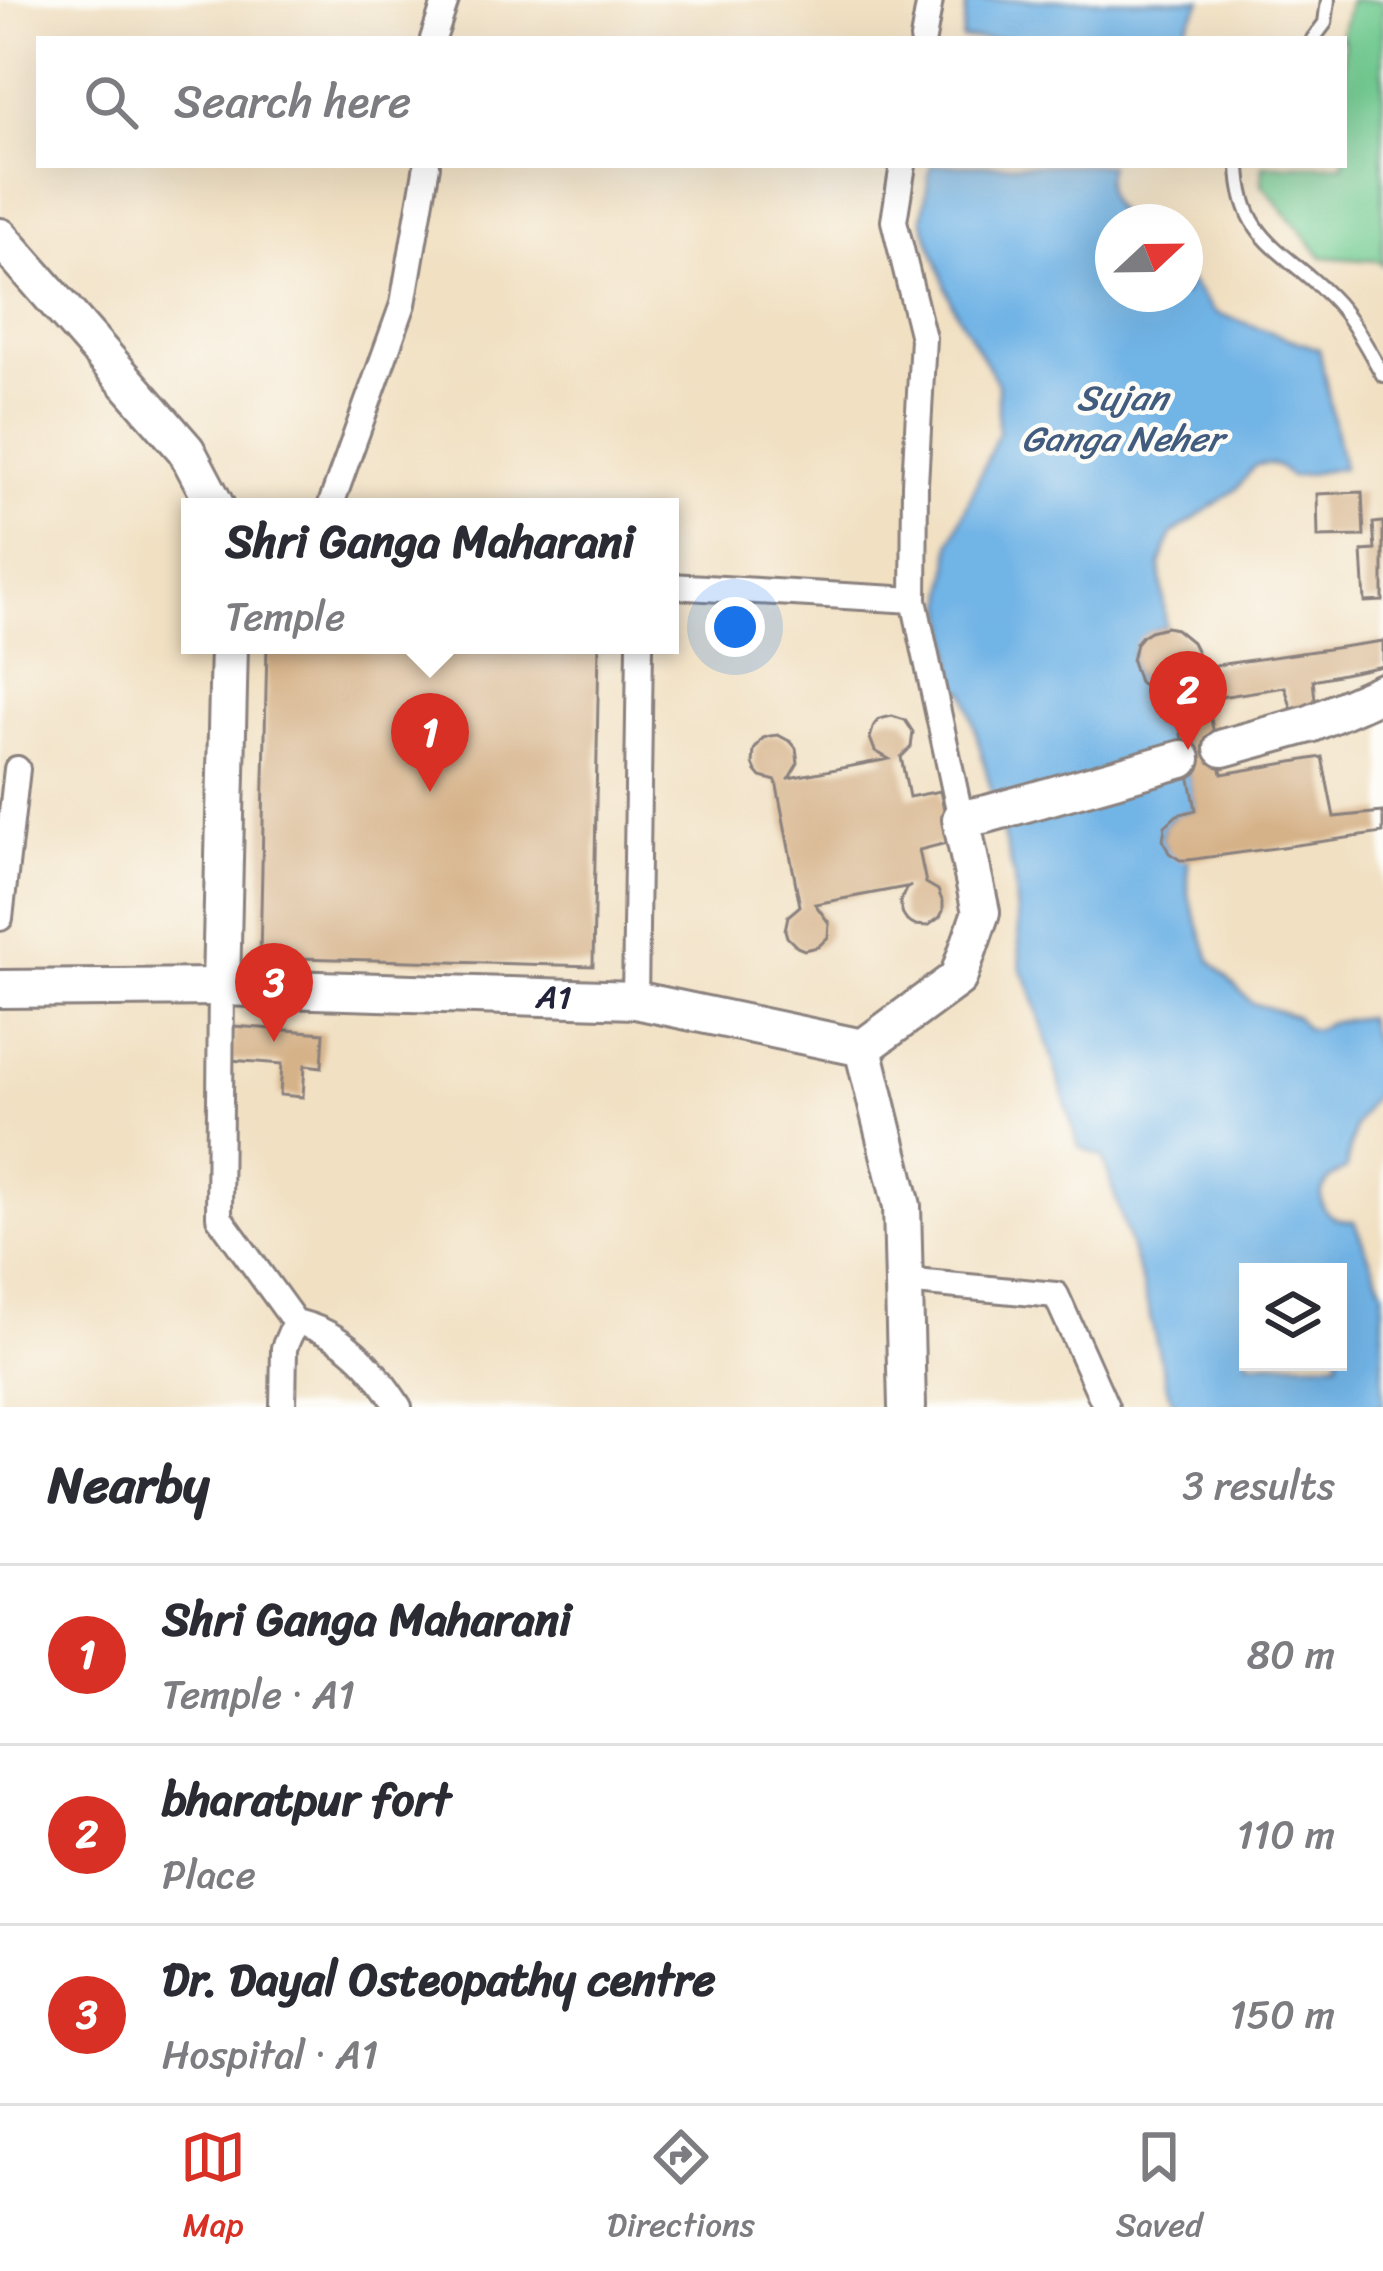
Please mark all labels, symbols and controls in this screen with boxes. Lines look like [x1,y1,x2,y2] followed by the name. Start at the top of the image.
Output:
[36,36,1347,168] search box
[174,62,411,142] text: Search here
[78,69,144,135] icon: search
[1095,204,1203,312] north arrow
[1022,366,1228,471] water label: Sujan Ganga Neher
[181,498,679,654] popup
[225,502,635,582] text: Shri Ganga Maharani
[225,582,345,651] text: Temple
[705,597,765,657] your location
[1149,651,1227,750] pin: 2
[391,693,469,792] pin: 1
[235,943,313,1042] pin: 3
[534,968,573,1027] street label: A1
[1239,1263,1347,1371] map controls
[1239,1263,1347,1371] button: layers
[48,1440,209,1530] text: Nearby
[1182,1451,1335,1520] text: 3 results
[162,1580,571,1660] text: Shri Ganga Maharani
[79,1620,95,1689] text: 1
[1247,1620,1335,1689] text: 80 m
[162,1660,355,1729] text: Temple · A1
[162,1760,451,1840] text: bharatpur fort
[76,1800,98,1869] text: 2
[1237,1800,1335,1869] text: 110 m
[162,1840,256,1909] text: Place
[162,1940,716,2020] text: Dr. Dayal Osteopathy centre
[76,1980,98,2049] text: 3
[1230,1980,1335,2049] text: 150 m
[162,2020,378,2089] text: Hospital · A1
[180,2124,246,2254] tab: Map
[607,2124,755,2254] tab: Directions
[1116,2124,1203,2254] tab: Saved

